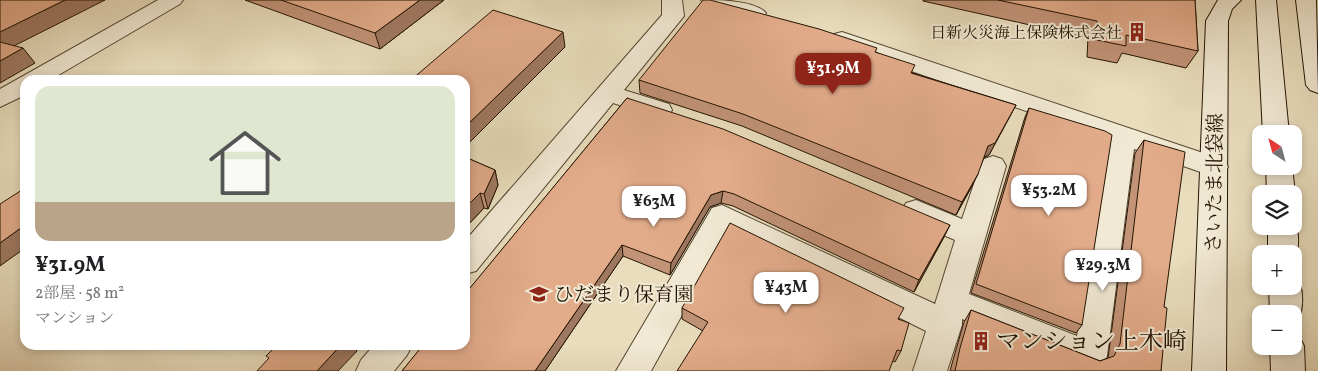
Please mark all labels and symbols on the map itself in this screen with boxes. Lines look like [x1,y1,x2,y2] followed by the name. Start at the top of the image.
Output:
[1126,21,1148,43] building icon: 日新火災海上保険株式会社
[930,23,1122,45] place label: 日新火災海上保険株式会社
[792,52,874,95] pin: ¥31.9M
[1201,113,1231,253] street label: さいたま北袋線
[1252,125,1302,175] north arrow
[1008,174,1090,217] pin: ¥53.2M
[624,186,684,228] pin: ¥63M
[1062,250,1144,292] pin: ¥29.3M
[756,272,816,314] pin: ¥43M
[554,282,694,310] place label: ひだまり保育園
[528,283,550,305] school or university icon: ひだまり保育園
[996,326,1187,360] place label: マンション上木崎
[970,330,992,352] building icon: マンション上木崎

